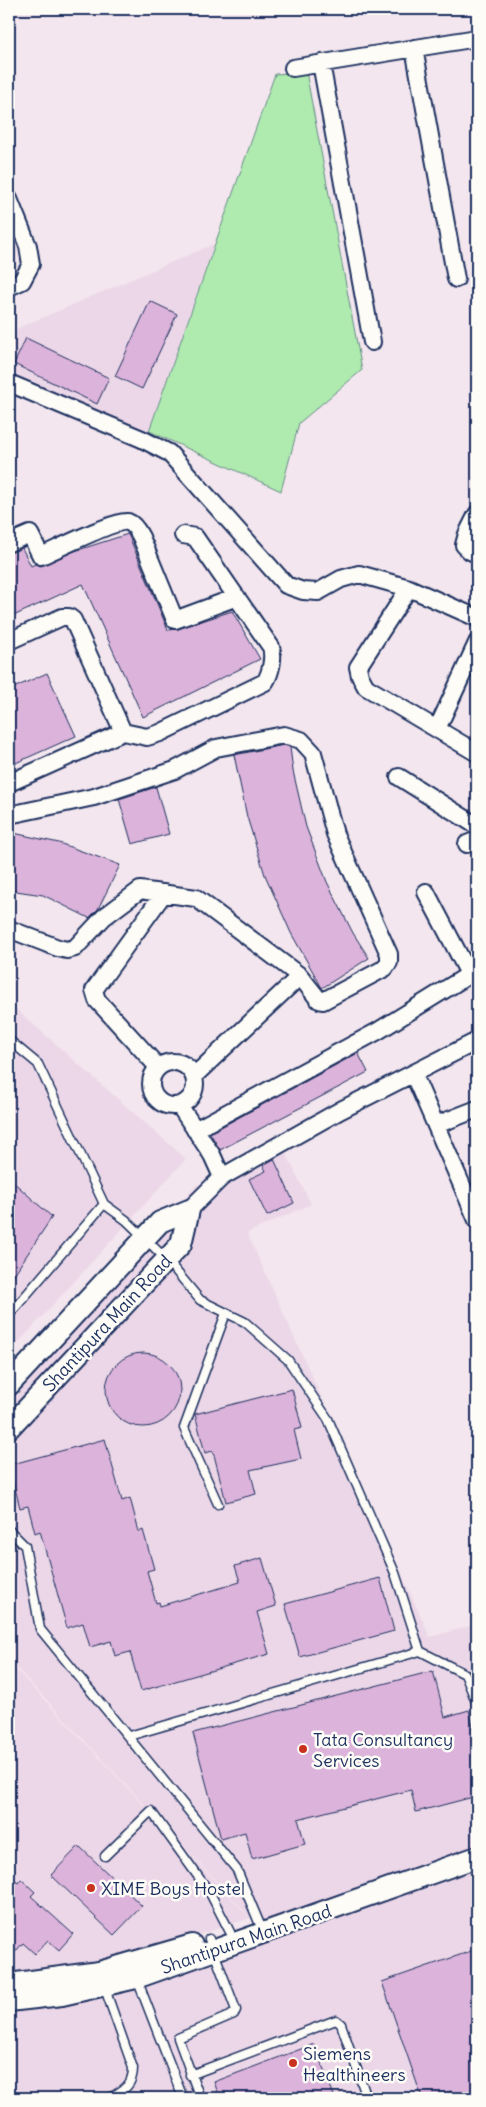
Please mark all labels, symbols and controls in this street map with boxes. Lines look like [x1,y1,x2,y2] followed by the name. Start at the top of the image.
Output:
[37,1249,177,1396] street label: Shantipura Main Road
[313,1728,453,1772] place label: Tata Consultancy Services
[297,1743,309,1755] marker: Tata Consultancy Services
[101,1877,245,1900] place label: XIME Boys Hostel
[85,1882,97,1894] marker: XIME Boys Hostel
[158,1899,335,1979] street label: Shantipura Main Road
[303,2042,406,2086] place label: Siemens Healthineers
[287,2057,299,2069] marker: Siemens Healthineers

